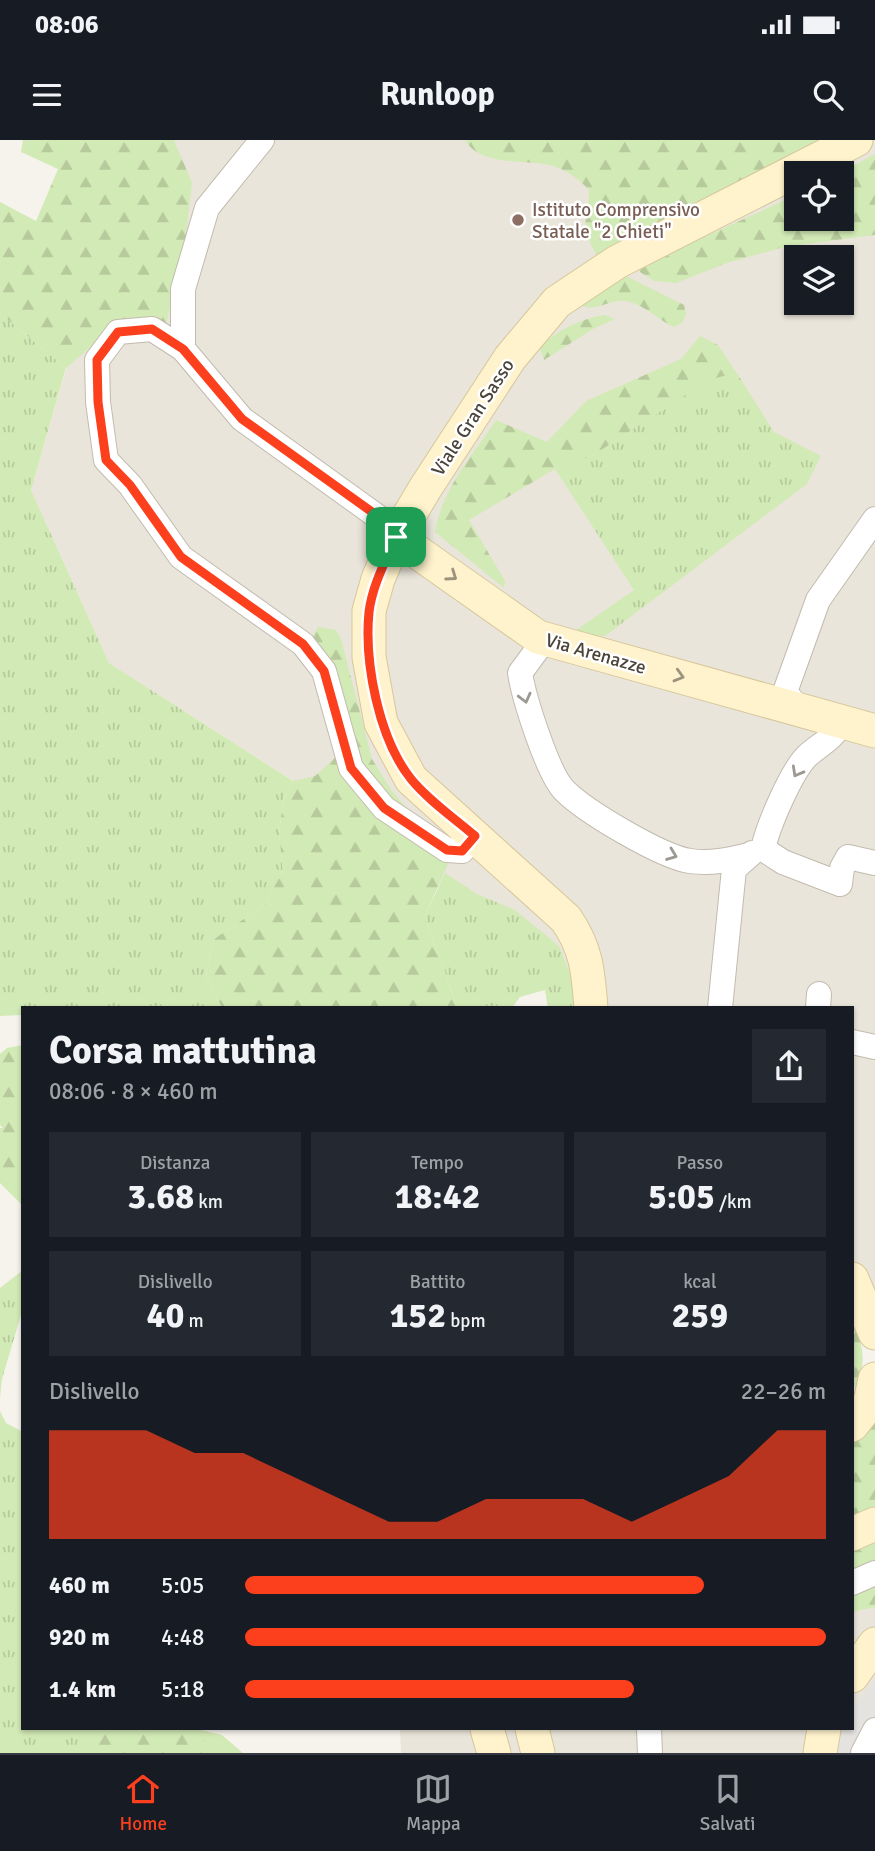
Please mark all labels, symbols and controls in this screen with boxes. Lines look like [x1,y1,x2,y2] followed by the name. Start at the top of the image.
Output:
[35,9,99,41] text: 08:06
[380,75,495,114] text: Runloop
[28,76,66,114] icon: menu
[809,76,847,114] icon: search
[784,161,854,315] map controls
[784,161,854,231] button: locate
[532,198,700,244] place label: Istituto Comprensivo Statale "2 Chieti"
[510,212,526,228] marker: Istituto Comprensivo Statale "2 Chieti"
[784,245,854,315] button: layers
[426,354,520,481] street label: Viale Gran Sasso
[366,507,426,567] pin
[377,518,415,556] icon: arrive
[444,568,457,580] one-way arrow
[543,628,649,680] street label: Via Arenazze
[673,668,685,683] one-way arrow
[517,692,531,704] one-way arrow
[792,765,805,777] one-way arrow
[666,846,678,860] one-way arrow
[49,1027,317,1074] text: Corsa mattutina
[752,1029,826,1103] button: share
[49,1077,218,1106] text: 08:06 · 8 × 460 m
[140,1151,210,1175] text: Distanza
[411,1151,464,1175] text: Tempo
[677,1151,723,1175] text: Passo
[127,1175,194,1218] text: 3.68
[395,1175,480,1218] text: 18:42
[648,1175,715,1218] text: 5:05
[194,1190,223,1214] text: km
[715,1190,752,1214] text: /km
[138,1270,213,1294] text: Dislivello
[410,1270,465,1294] text: Battito
[683,1270,716,1294] text: kcal
[147,1294,184,1337] text: 40
[389,1294,446,1337] text: 152
[671,1294,728,1337] text: 259
[184,1309,204,1333] text: m
[446,1309,486,1333] text: bpm
[49,1377,140,1406] text: Dislivello
[741,1377,826,1406] text: 22–26 m
[49,1571,110,1600] text: 460 m
[161,1571,204,1600] text: 5:05
[49,1623,110,1652] text: 920 m
[161,1623,204,1652] text: 4:48
[49,1675,116,1704] text: 1.4 km
[161,1675,204,1704] text: 5:18
[120,1770,167,1836] tab: Home
[406,1770,461,1836] tab: Mappa
[700,1770,755,1836] tab: Salvati

